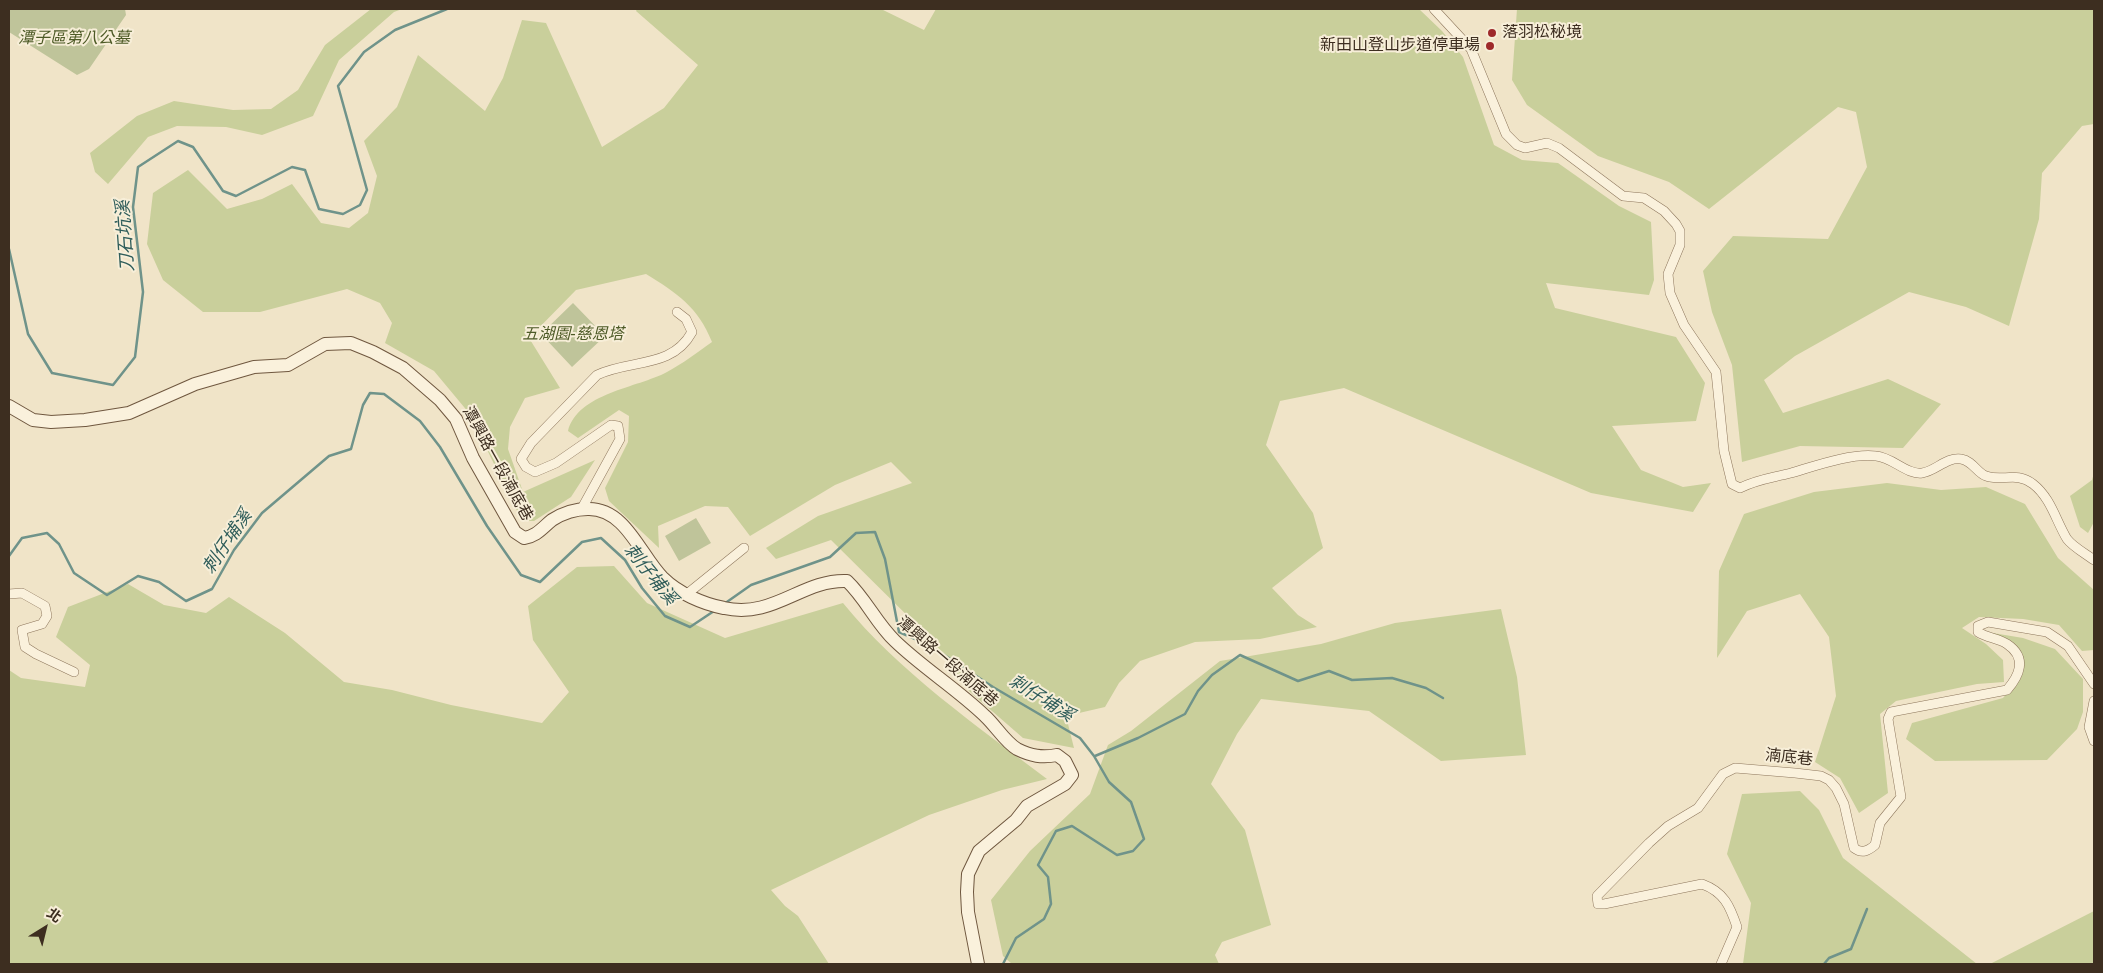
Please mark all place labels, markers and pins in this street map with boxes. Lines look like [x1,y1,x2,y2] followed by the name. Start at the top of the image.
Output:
[1502,23,1582,43] place label: 落羽松秘境
[1486,27,1498,39] marker: 落羽松秘境
[1320,36,1480,56] place label: 新田山登山步道停車場
[1484,40,1496,52] marker: 新田山登山步道停車場

